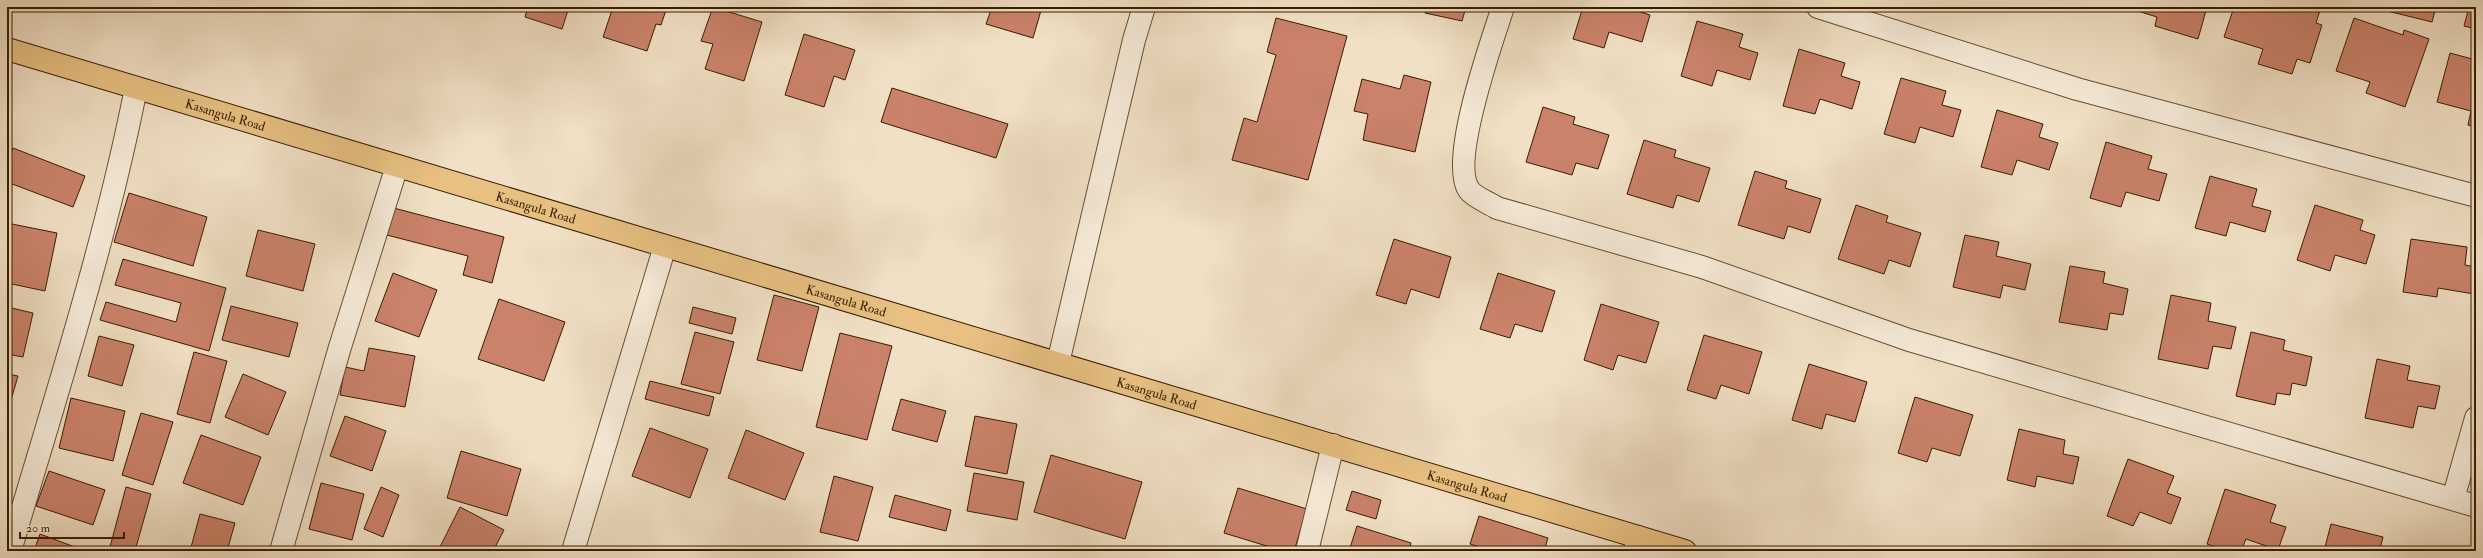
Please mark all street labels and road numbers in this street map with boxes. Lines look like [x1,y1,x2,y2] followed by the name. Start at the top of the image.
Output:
[183,96,268,135] street label: Kasangula Road
[494,189,578,228] street label: Kasangula Road
[804,281,889,321] street label: Kasangula Road
[1114,374,1199,414] street label: Kasangula Road
[1425,467,1509,506] street label: Kasangula Road

